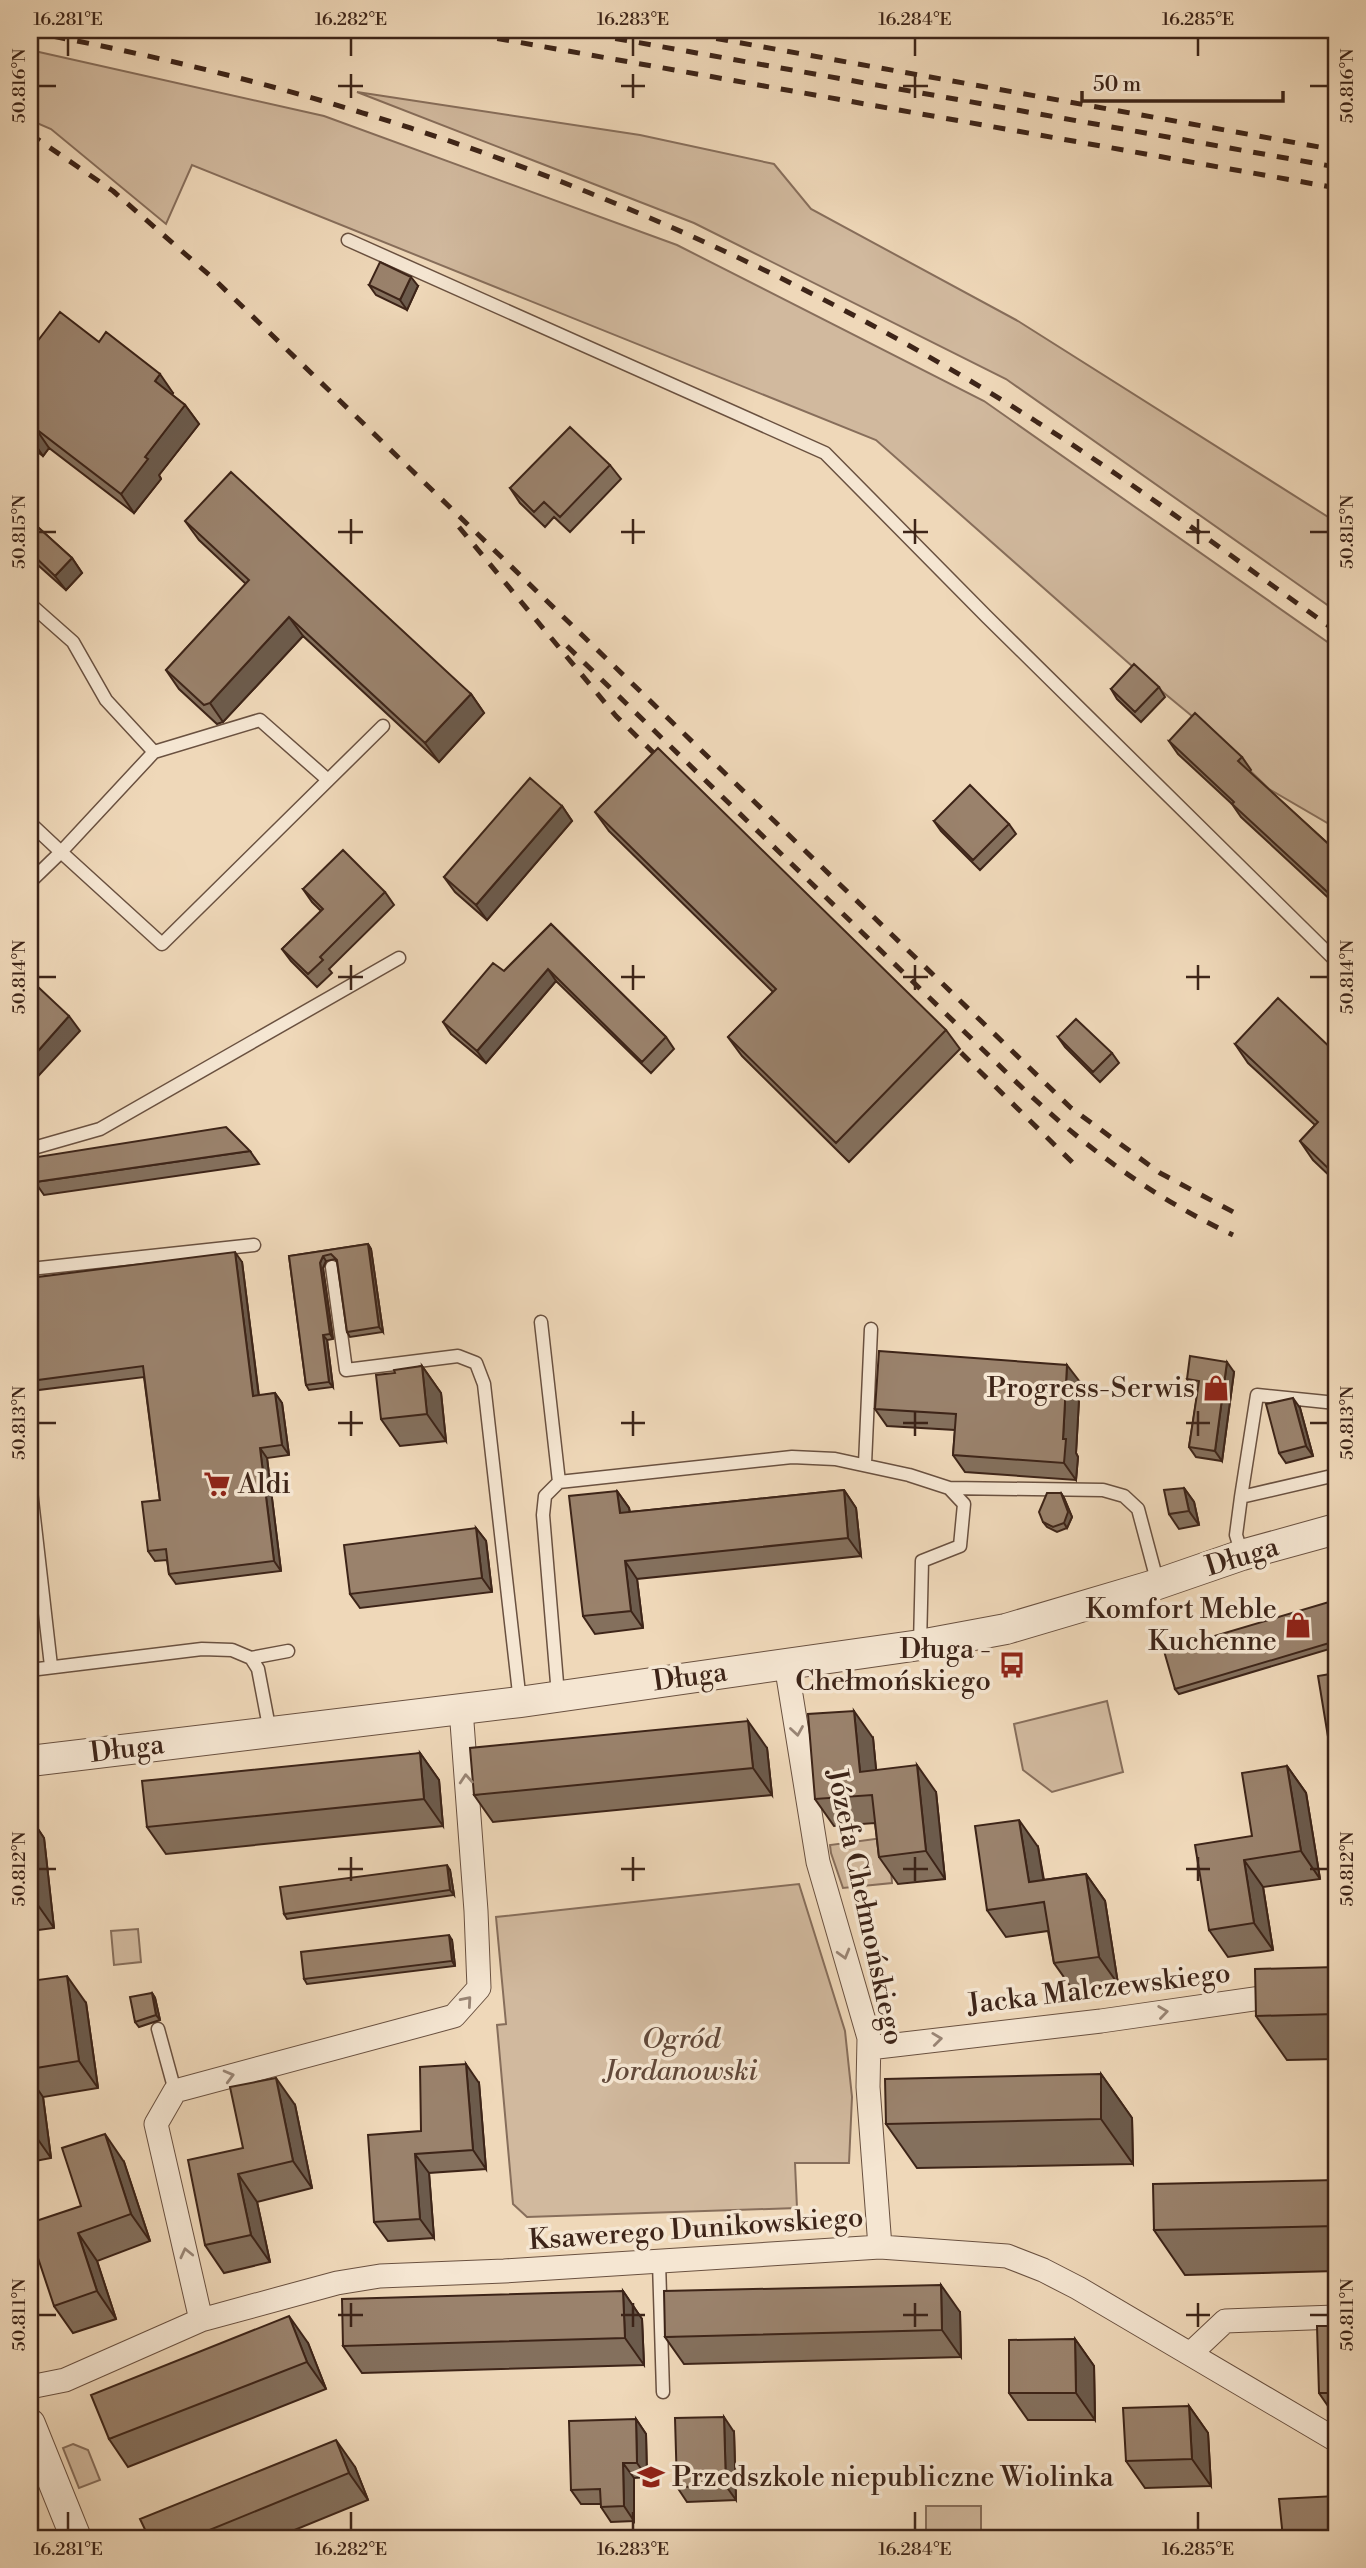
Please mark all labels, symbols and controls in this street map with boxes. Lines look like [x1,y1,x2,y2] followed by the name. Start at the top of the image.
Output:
[33,8,103,31] text: 16.281°E
[315,8,387,31] text: 16.282°E
[597,8,669,31] text: 16.283°E
[878,8,952,31] text: 16.284°E
[1162,8,1234,31] text: 16.285°E
[8,48,31,123] text: 50.816°N
[1336,48,1359,123] text: 50.816°N
[1082,60,1284,104] scale bar
[1093,72,1141,98] text: 50 m
[8,494,31,569] text: 50.815°N
[1336,494,1359,569] text: 50.815°N
[8,939,31,1014] text: 50.814°N
[1336,939,1359,1014] text: 50.814°N
[987,1371,1195,1406] place label: Progress-Serwis
[1201,1373,1231,1403] shop icon: Progress-Serwis
[8,1385,31,1460] text: 50.813°N
[1336,1385,1359,1460] text: 50.813°N
[237,1467,291,1502] place label: Aldi
[202,1469,232,1499] supermarket icon: Aldi
[1201,1529,1284,1585] street label: Długa
[1085,1592,1277,1659] place label: Komfort Meble Kuchenne
[1283,1610,1313,1640] shop icon: Komfort Meble Kuchenne
[795,1632,991,1699] place label: Długa - Chełmońskiego
[997,1650,1027,1680] bus stop icon: Długa - Chełmońskiego
[651,1654,730,1700] street label: Długa
[789,1726,804,1737] one-way arrow
[88,1727,167,1771] street label: Długa
[818,1765,911,2048] street label: Józefa Chełmońskiego
[459,1773,474,1784] one-way arrow
[8,1831,31,1906] text: 50.812°N
[1336,1831,1359,1906] text: 50.812°N
[836,1947,851,1959] one-way arrow
[965,1955,1233,2023] street label: Jacka Malczewskiego
[459,1997,471,2010] one-way arrow
[1157,2005,1169,2020] one-way arrow
[602,2022,758,2089] park label: Ogród Jordanowski
[931,2032,943,2047] one-way arrow
[223,2069,235,2084] one-way arrow
[528,2200,864,2258] street label: Ksawerego Dunikowskiego
[180,2248,194,2260] one-way arrow
[8,2278,31,2351] text: 50.811°N
[1336,2278,1359,2351] text: 50.811°N
[672,2460,1115,2495] place label: Przedszkole niepubliczne Wiolinka
[636,2462,666,2492] school or university icon: Przedszkole niepubliczne Wiolinka
[33,2538,103,2561] text: 16.281°E
[315,2538,387,2561] text: 16.282°E
[597,2538,669,2561] text: 16.283°E
[878,2538,952,2561] text: 16.284°E
[1162,2538,1234,2561] text: 16.285°E

